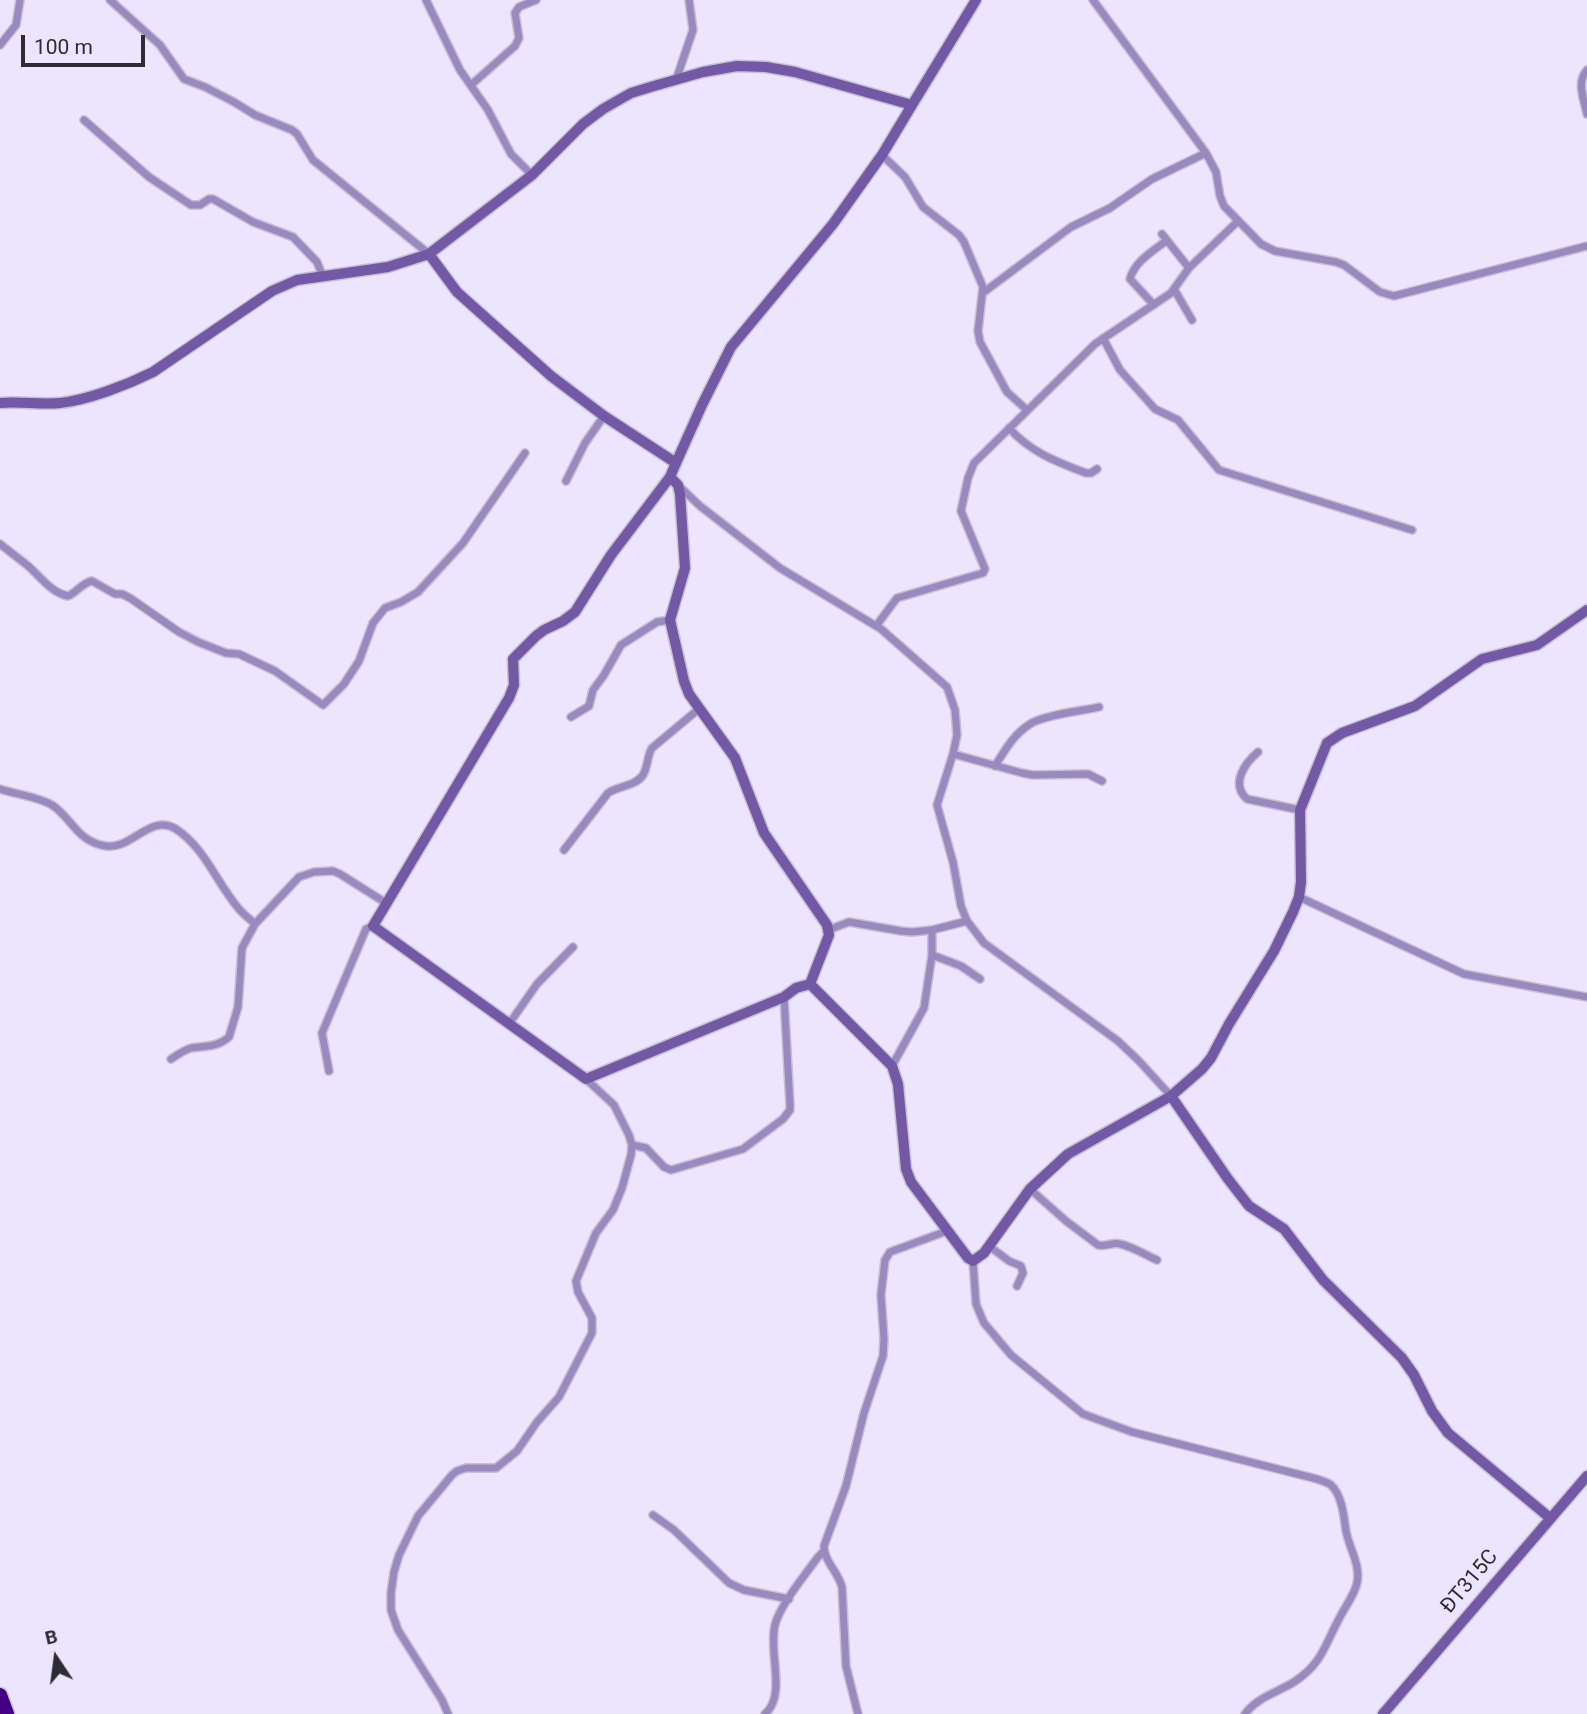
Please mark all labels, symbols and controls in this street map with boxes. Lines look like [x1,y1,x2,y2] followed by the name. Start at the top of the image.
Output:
[24,21,149,65] scale bar
[34,35,93,59] text: 100 m
[1436,1545,1504,1619] street label: ĐT315C
[21,1623,91,1693] north arrow
[43,1624,60,1650] text: B

